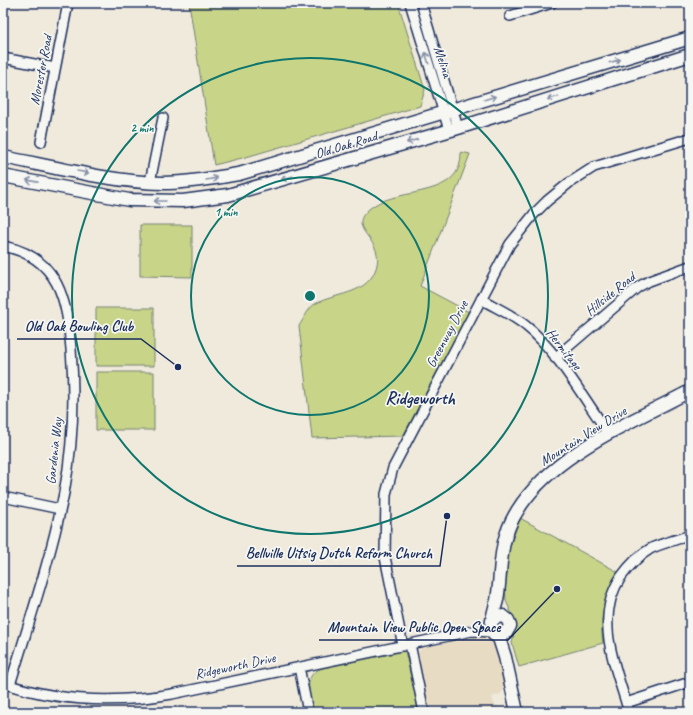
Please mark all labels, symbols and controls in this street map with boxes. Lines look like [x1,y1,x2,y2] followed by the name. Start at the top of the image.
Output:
[26,31,57,106] street label: Morester Road
[430,44,456,81] street label: Melina
[422,52,430,64] one-way arrow
[608,57,621,64] one-way arrow
[483,94,496,101] one-way arrow
[547,95,560,102] one-way arrow
[131,120,154,136] text: 2 min
[313,127,381,162] street label: Old Oak Road
[405,138,418,145] one-way arrow
[76,168,89,176] one-way arrow
[205,174,218,182] one-way arrow
[281,175,294,182] one-way arrow
[25,177,38,185] one-way arrow
[154,197,167,205] one-way arrow
[215,204,238,220] text: 1 min
[581,267,640,319] street label: Hillside Road
[303,289,317,303] centre of rings
[422,296,472,370] street label: Greenway Drive
[17,312,141,339] callout: Old Oak Bowling Club
[25,317,135,336] text: Old Oak Bowling Club
[542,325,587,375] street label: Hermitage
[385,387,456,409] district label: Ridgeworth
[537,402,631,469] street label: Mountain View Drive
[42,416,66,485] street label: Gardenia Way
[237,539,440,566] callout: Bellville Uitsig Dutch Reform Church
[246,544,433,563] text: Bellville Uitsig Dutch Reform Church
[319,613,508,640] callout: Mountain View Public Open Space
[328,618,501,637] text: Mountain View Public Open Space
[193,649,278,683] street label: Ridgeworth Drive

